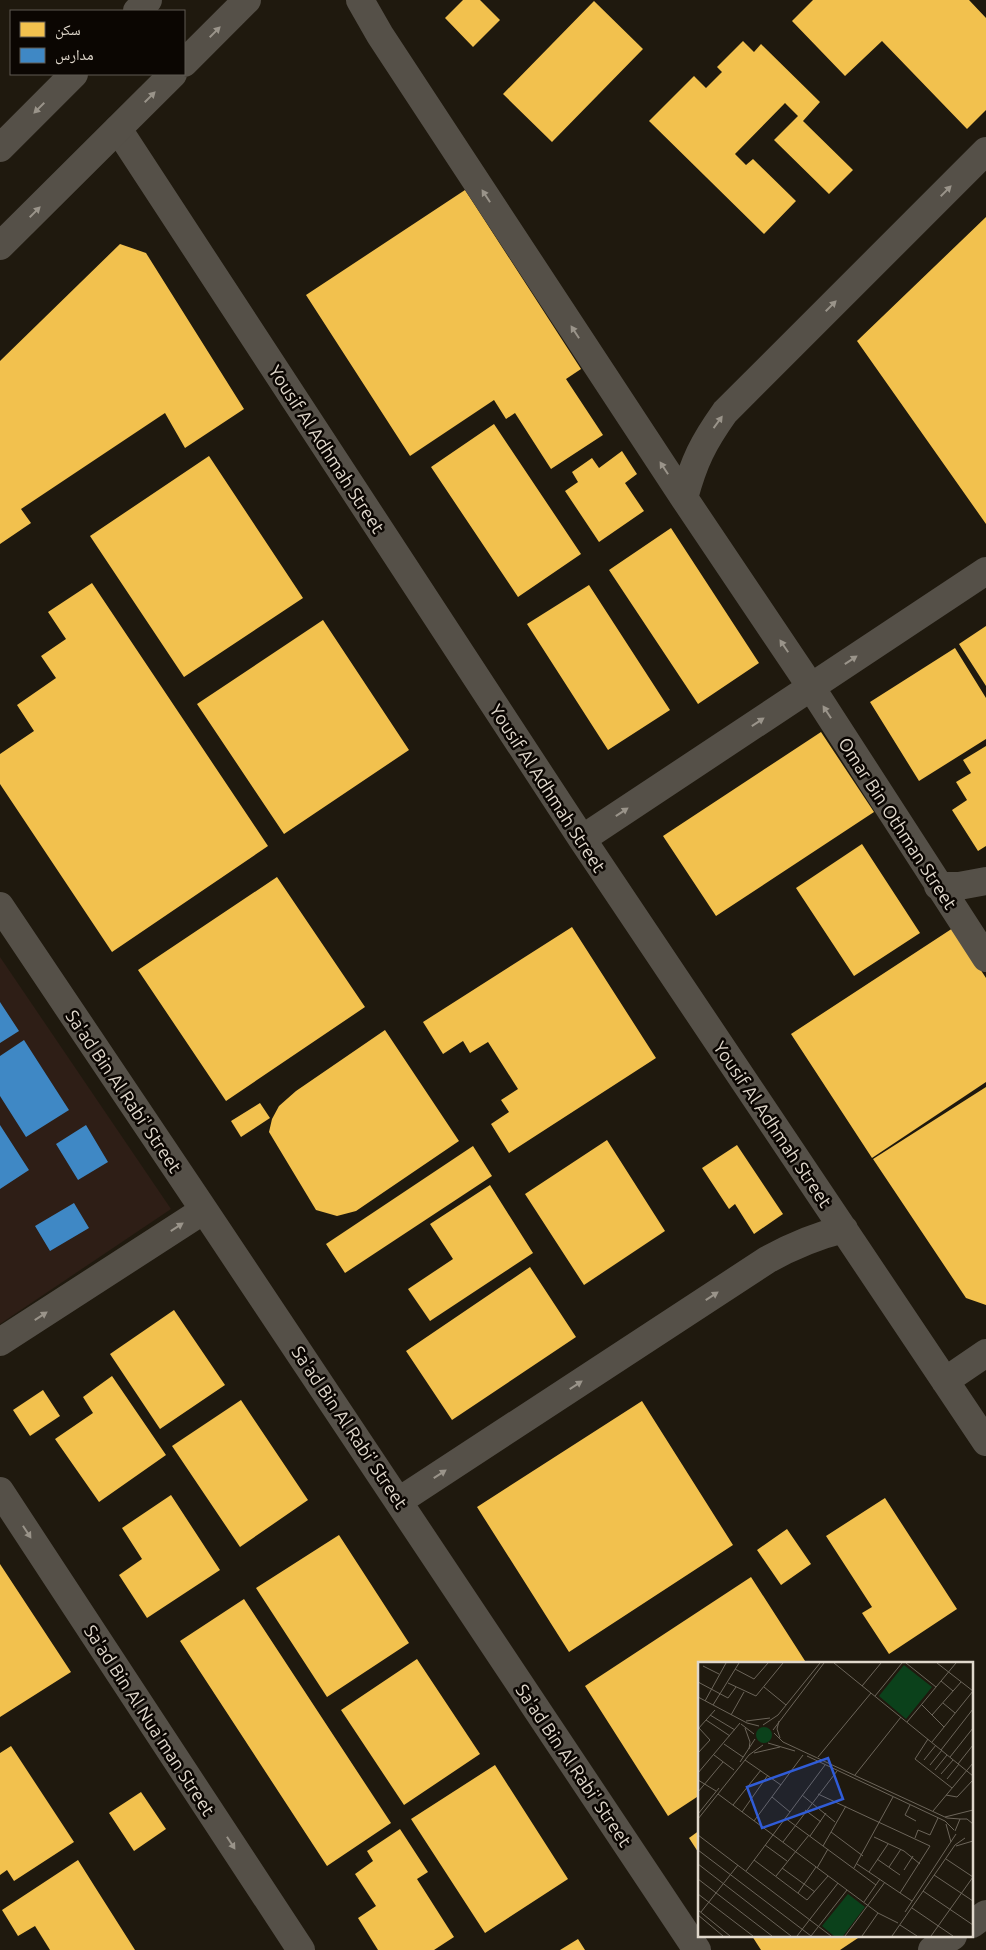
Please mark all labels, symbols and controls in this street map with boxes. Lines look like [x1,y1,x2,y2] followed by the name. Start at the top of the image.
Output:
[10,10,185,75] legend
[55,21,81,40] text: سكن
[209,26,221,38] one-way arrow
[55,46,94,65] text: مدارس
[143,91,155,103] one-way arrow
[34,102,46,114] one-way arrow
[940,185,952,197] one-way arrow
[481,189,490,203] one-way arrow
[28,206,40,218] one-way arrow
[825,300,837,312] one-way arrow
[570,325,580,338] one-way arrow
[265,361,389,537] street label: Yousif Al Adhmah Street
[713,416,723,429] one-way arrow
[659,461,669,474] one-way arrow
[779,640,788,653] one-way arrow
[845,655,858,665] one-way arrow
[486,700,610,876] street label: Yousif Al Adhmah Street
[822,705,831,718] one-way arrow
[751,717,764,727] one-way arrow
[835,733,961,913] street label: Omar Bin Othman Street
[616,807,629,817] one-way arrow
[62,1006,186,1176] street label: Sa'ad Bin Al Rabi' Street
[710,1037,836,1211] street label: Yousif Al Adhmah Street
[170,1222,184,1232] one-way arrow
[705,1291,718,1301] one-way arrow
[34,1311,48,1321] one-way arrow
[288,1342,412,1512] street label: Sa'ad Bin Al Rabi' Street
[569,1380,582,1390] one-way arrow
[433,1469,446,1479] one-way arrow
[22,1525,31,1538] one-way arrow
[81,1621,219,1819] street label: Sa'ad Bin Al Nua'man Street
[698,1662,974,1938] inset map
[512,1680,636,1850] street label: Sa'ad Bin Al Rabi' Street
[226,1837,236,1850] one-way arrow

